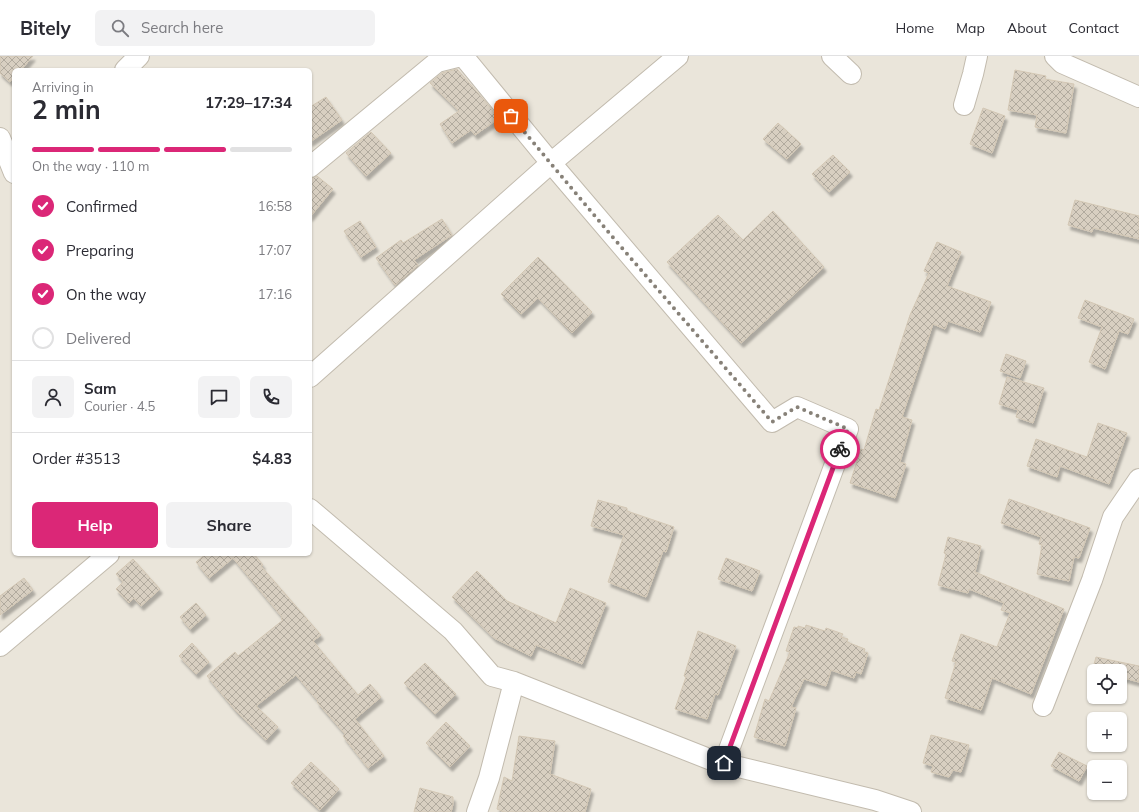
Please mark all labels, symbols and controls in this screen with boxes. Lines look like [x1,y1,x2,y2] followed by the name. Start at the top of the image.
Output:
[95,10,375,46] search box
[20,16,71,40] text: Bitely
[109,17,131,39] icon: search
[141,18,223,37] text: Search here
[895,19,934,37] text: Home
[956,19,985,37] text: Map
[1007,19,1047,37] text: About
[1069,19,1119,37] text: Contact
[32,79,94,95] text: Arriving in
[32,93,101,126] text: 2 min
[205,93,292,112] text: 17:29–17:34
[494,99,528,133] pin
[500,105,522,127] icon: bag
[32,158,149,174] text: On the way · 110 m
[32,195,54,217] icon: check
[66,197,137,216] text: Confirmed
[258,198,292,214] text: 16:58
[32,239,54,261] icon: check
[66,241,134,260] text: Preparing
[258,242,292,258] text: 17:07
[32,283,54,305] icon: check
[66,285,146,304] text: On the way
[258,286,292,302] text: 17:16
[66,329,131,348] text: Delivered
[32,376,74,418] button: person
[198,376,240,418] button: chat
[250,376,292,418] button: phone
[84,379,116,398] text: Sam
[84,398,155,414] text: Courier · 4.5
[820,429,860,469] courier
[829,438,851,460] icon: bike
[32,449,120,468] text: Order #3513
[252,449,292,468] text: $4.83
[32,502,158,548] button: Help
[166,502,292,548] button: Share
[1087,664,1127,800] map controls
[1087,664,1127,704] button: locate
[1087,712,1127,752] button: +
[707,746,741,780] pin
[713,752,735,774] icon: home
[1087,760,1127,800] button: −

